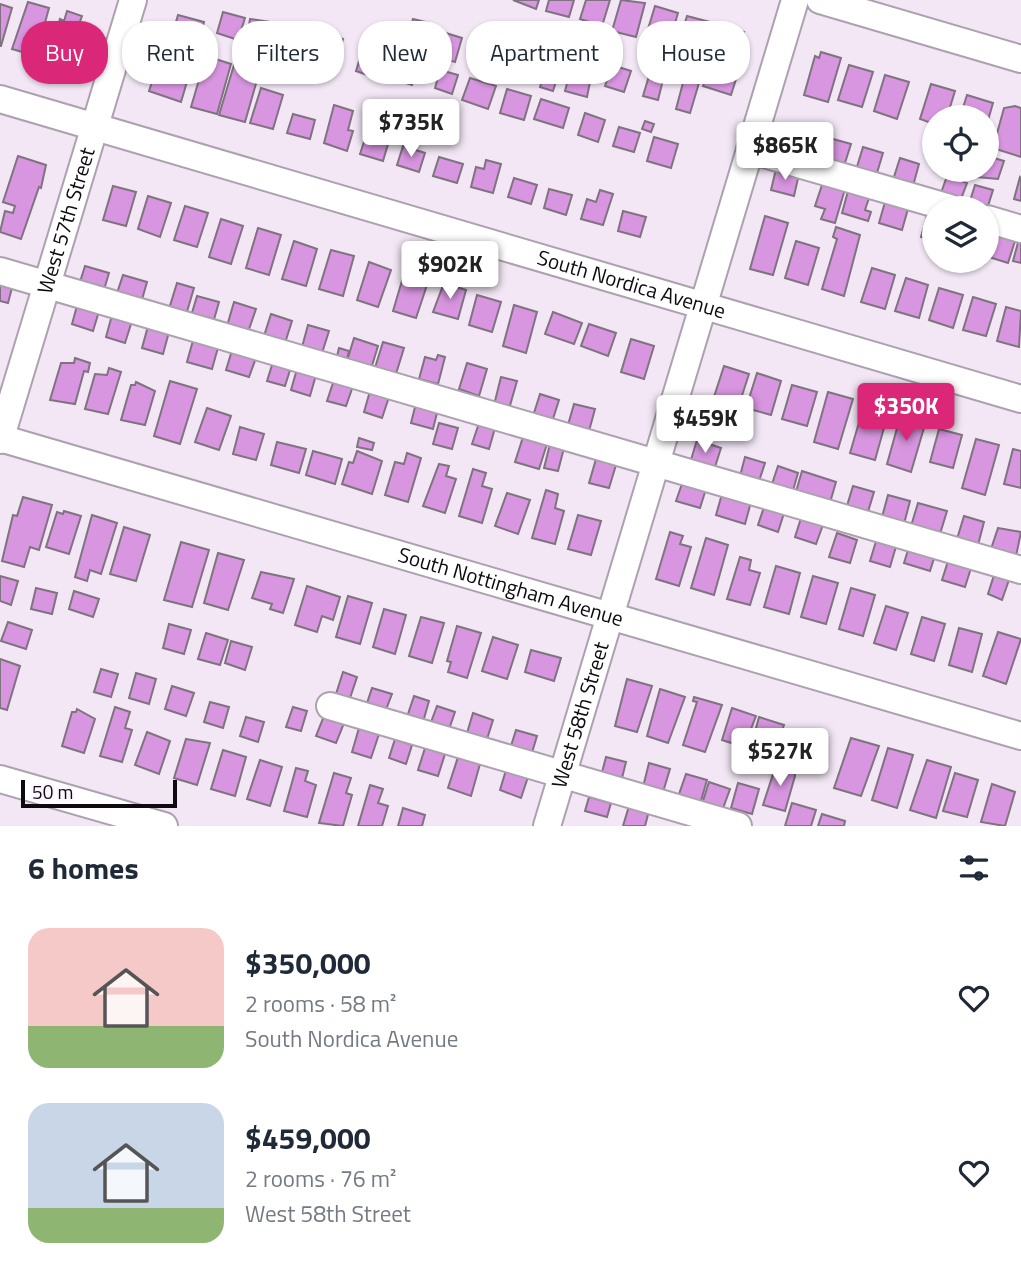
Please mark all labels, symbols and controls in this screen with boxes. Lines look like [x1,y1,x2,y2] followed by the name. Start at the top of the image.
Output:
[21,21,108,84] chip: Buy
[122,21,218,84] chip: Rent
[232,21,344,84] chip: Filters
[358,21,452,84] chip: New
[466,21,623,84] chip: Apartment
[637,21,750,84] chip: House
[362,100,460,159] pin: $735K
[378,104,444,139] text: $735K
[922,105,999,273] map controls
[922,105,999,182] button: locate
[736,122,834,182] pin: $865K
[752,127,818,162] text: $865K
[28,143,103,298] street label: West 57th Street
[922,196,999,273] button: layers
[534,241,730,326] street label: South Nordica Avenue
[401,242,499,301] pin: $902K
[417,246,483,281] text: $902K
[857,384,955,443] pin: $350K
[873,388,939,423] text: $350K
[656,396,754,455] pin: $459K
[672,400,738,435] text: $459K
[395,538,627,634] street label: South Nottingham Avenue
[542,637,617,792] street label: West 58th Street
[731,728,829,788] pin: $527K
[747,733,813,768] text: $527K
[21,777,177,809] scale bar
[32,777,73,806] text: 50 m
[28,845,139,891] text: 6 homes
[955,849,993,887] icon: filters
[245,940,371,986] text: $350,000
[84,956,168,1040] icon: home
[955,979,993,1017] icon: heart
[245,986,396,1021] text: 2 rooms · 58 m²
[245,1021,458,1056] text: South Nordica Avenue
[245,1115,371,1161] text: $459,000
[84,1131,168,1215] icon: home
[955,1154,993,1192] icon: heart
[245,1161,396,1196] text: 2 rooms · 76 m²
[245,1196,411,1231] text: West 58th Street

